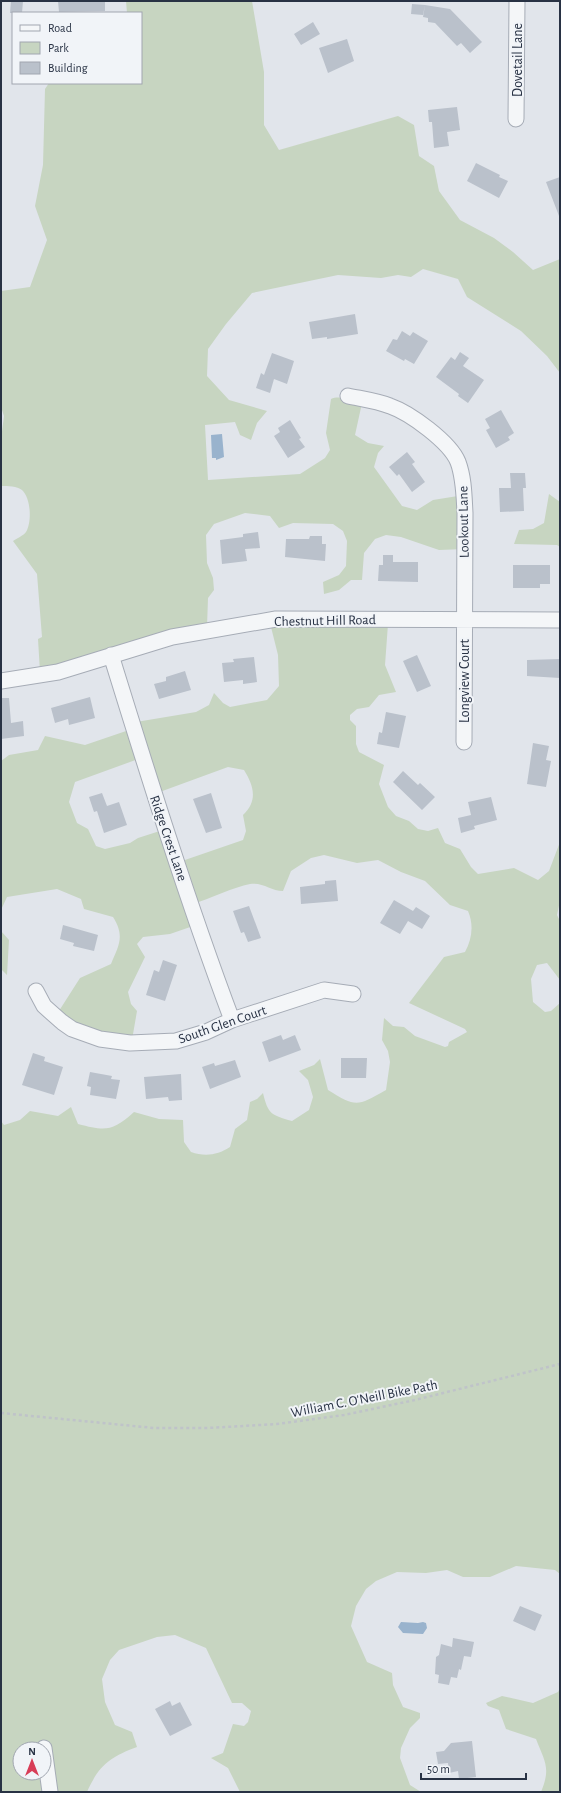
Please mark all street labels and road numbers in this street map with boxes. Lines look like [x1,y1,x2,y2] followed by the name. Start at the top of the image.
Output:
[511,23,525,97] street label: Dovetail Lane
[456,486,472,558] street label: Lookout Lane
[274,613,376,629] street label: Chestnut Hill Road
[458,639,472,723] street label: Longview Court
[147,794,189,883] street label: Ridge Crest Lane
[177,1003,269,1047] street label: South Glen Court
[290,1378,439,1420] street label: William C. O'Neill Bike Path

